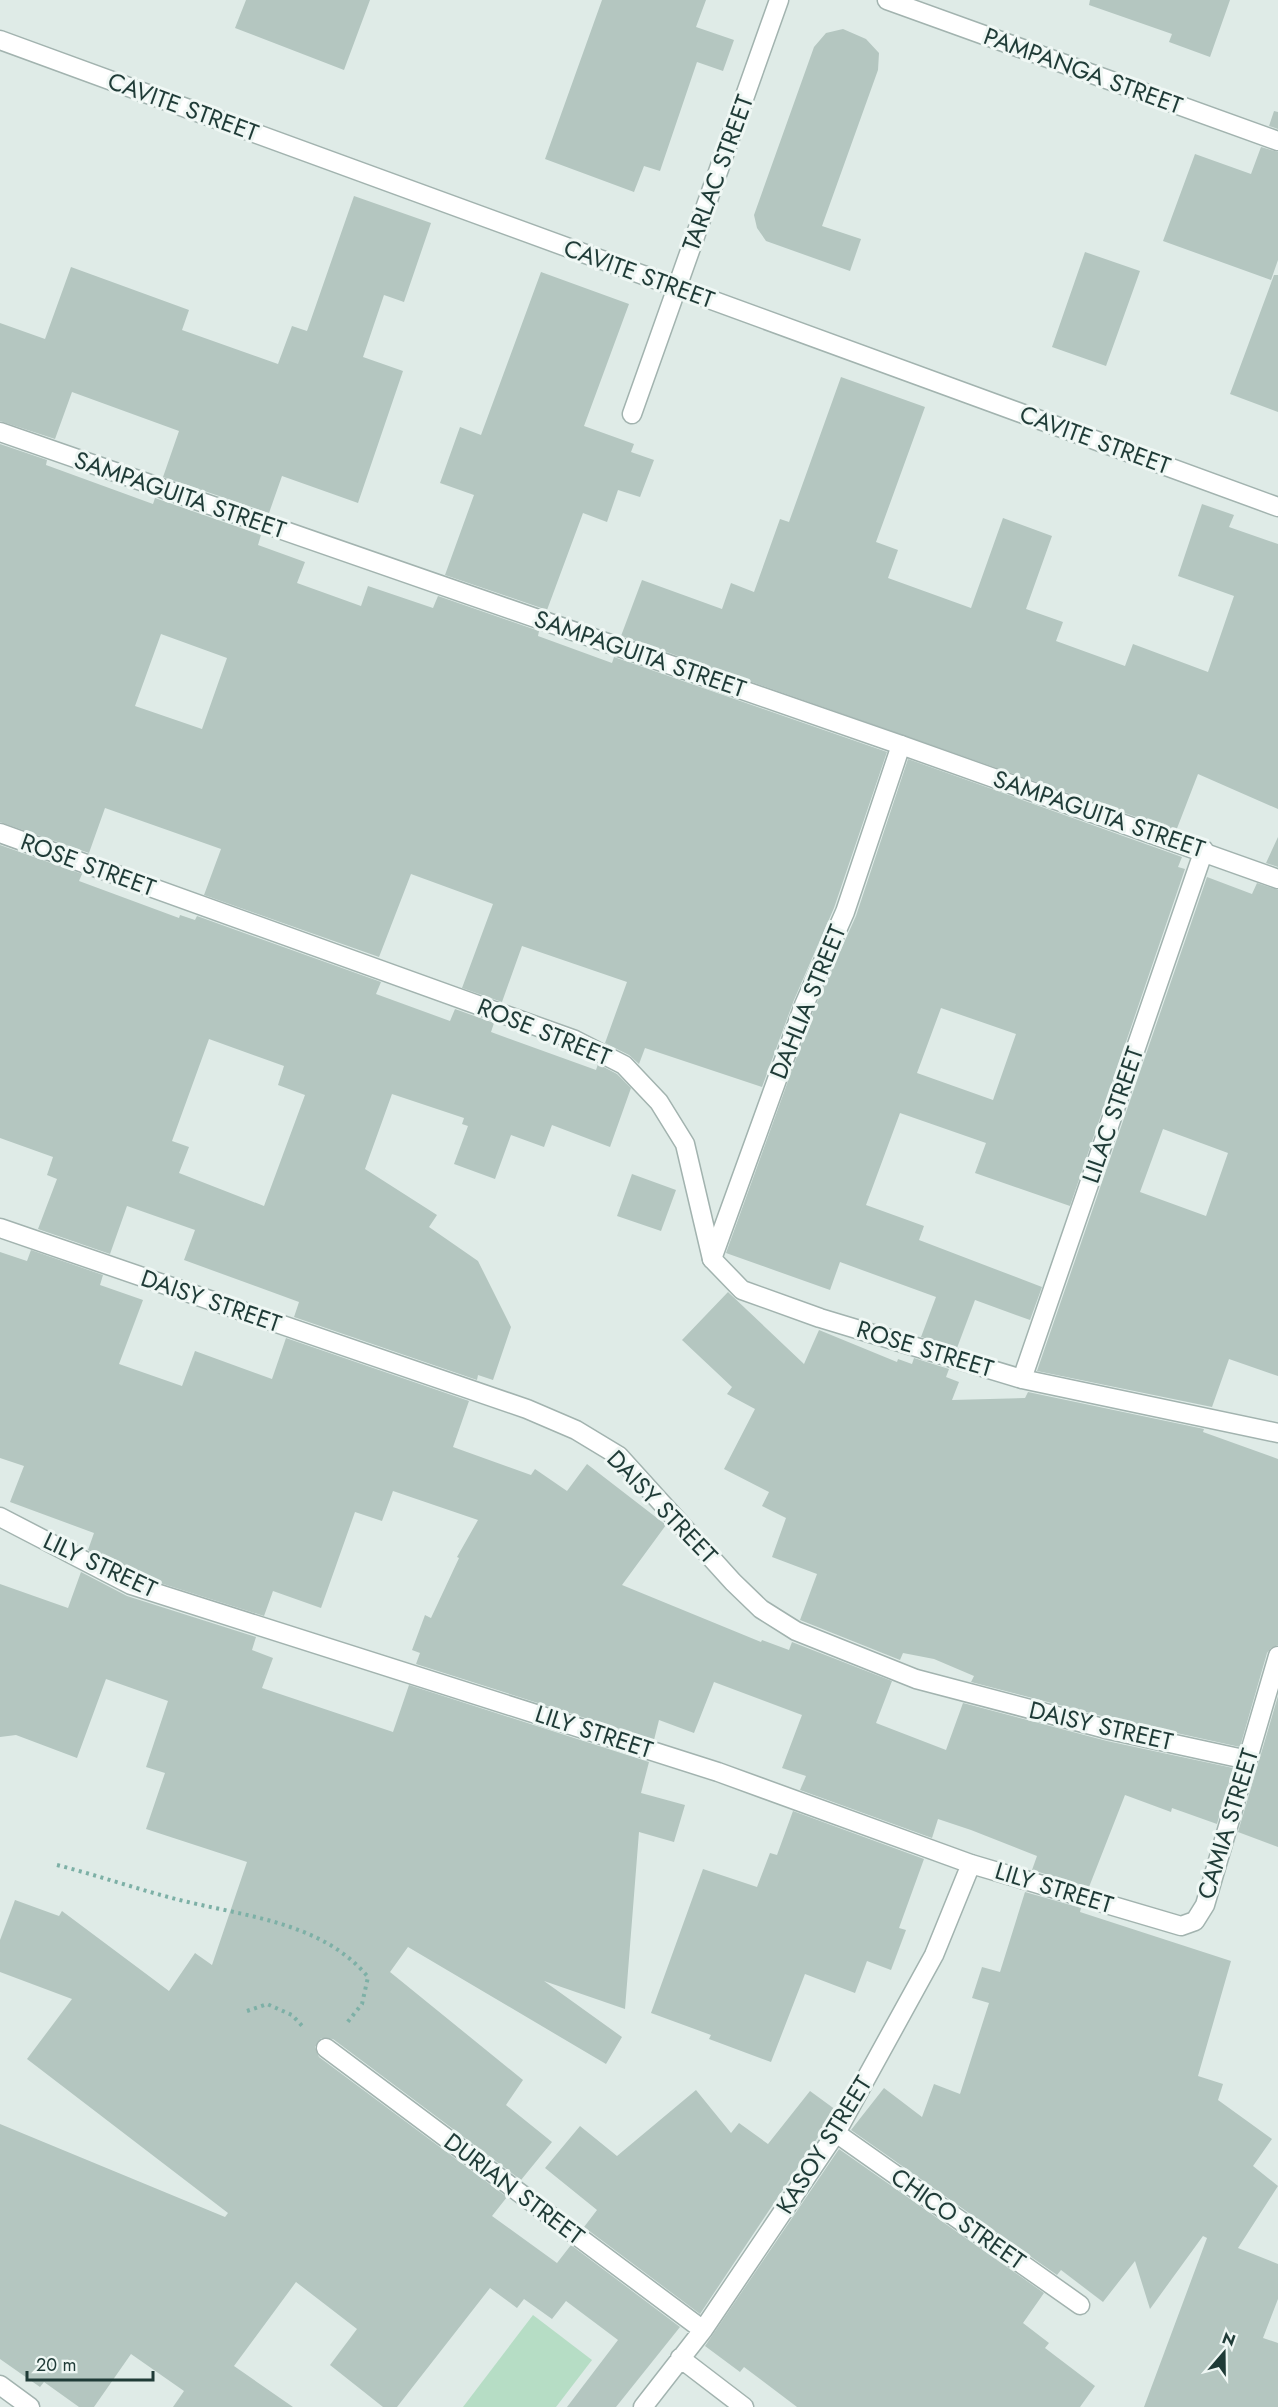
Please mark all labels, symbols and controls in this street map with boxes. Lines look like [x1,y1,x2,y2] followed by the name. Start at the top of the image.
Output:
[979,18,1187,123] street label: PAMPANGA STREET
[103,63,263,150] street label: CAVITE STREET
[673,90,762,256] street label: TARLAC STREET
[559,230,719,317] street label: CAVITE STREET
[1015,396,1175,483] street label: CAVITE STREET
[70,442,291,547] street label: SAMPAGUITA STREET
[530,601,751,706] street label: SAMPAGUITA STREET
[989,761,1210,866] street label: SAMPAGUITA STREET
[16,824,161,905] street label: ROSE STREET
[761,919,854,1084] street label: DAHLIA STREET
[472,989,616,1074] street label: ROSE STREET
[1073,1042,1152,1188] street label: LILAC STREET
[136,1260,286,1341] street label: DAISY STREET
[852,1311,998,1386] street label: ROSE STREET
[599,1442,726,1571] street label: DAISY STREET
[38,1523,163,1606] street label: LILY STREET
[1026,1692,1176,1759] street label: DAISY STREET
[531,1696,657,1767] street label: LILY STREET
[1188,1744,1267,1903] street label: CAMIA STREET
[991,1853,1117,1922] street label: LILY STREET
[767,2069,880,2220] street label: KASOY STREET
[437,2124,592,2253] street label: DURIAN STREET
[884,2159,1033,2278] street label: CHICO STREET
[1194,2323,1254,2383] north arrow
[1219,2326,1239,2352] text: N
[27,2344,153,2382] scale bar
[36,2352,76,2378] text: 20 m

